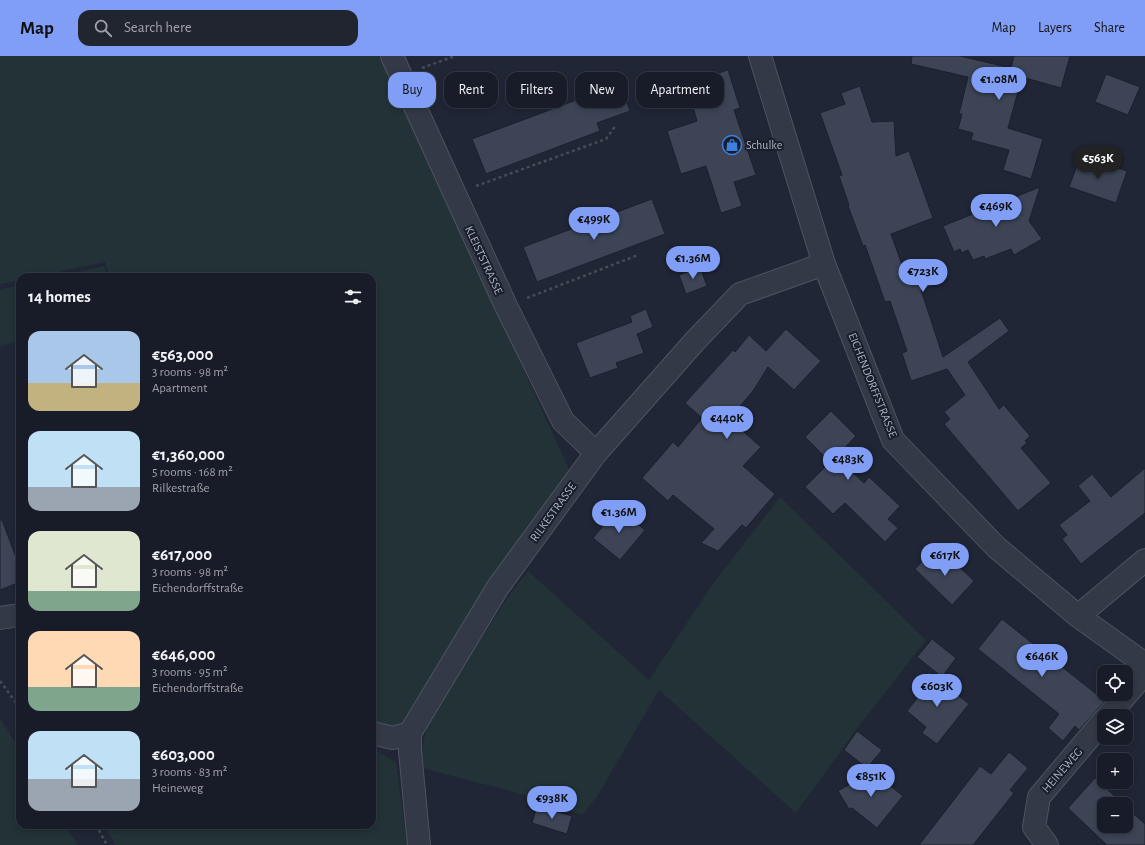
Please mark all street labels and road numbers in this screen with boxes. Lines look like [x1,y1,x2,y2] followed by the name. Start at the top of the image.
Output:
[463,224,505,296] street label: KLEISTSTRASSE
[847,331,900,439] street label: EICHENDORFFSTRASSE
[528,480,578,544] street label: RILKESTRASSE
[1040,745,1084,795] street label: HEINEWEG

